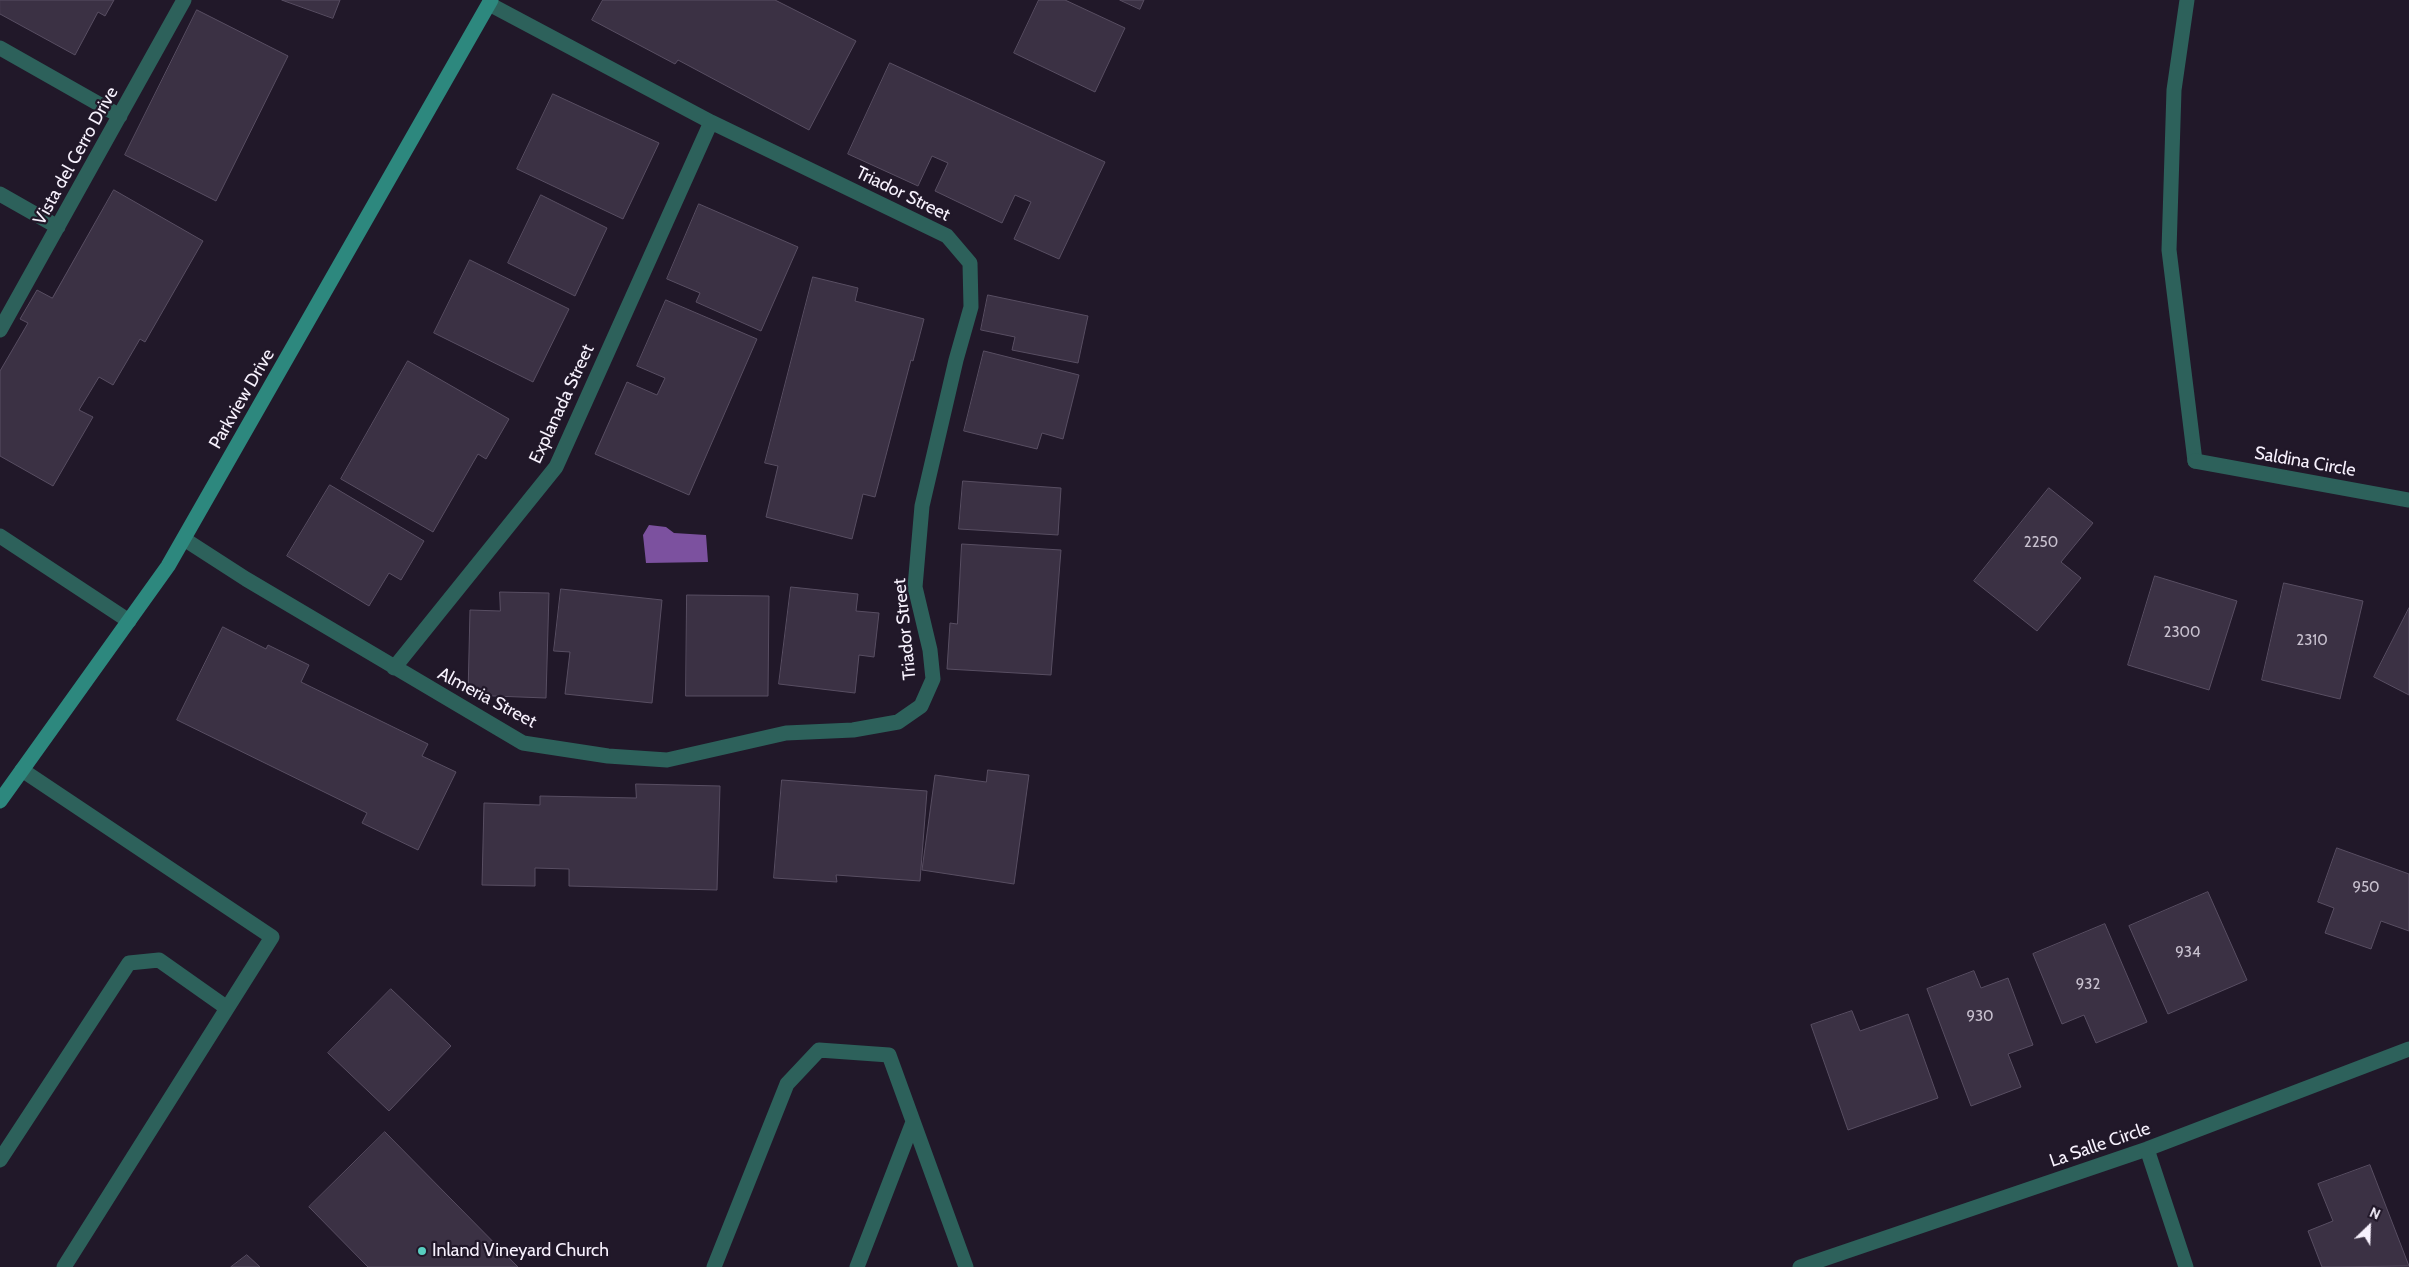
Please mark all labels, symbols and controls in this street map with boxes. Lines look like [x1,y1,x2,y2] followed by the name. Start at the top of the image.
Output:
[29,83,123,229] street label: Vista del Cerro Drive
[852,162,954,226] street label: Triador Street
[525,341,599,467] street label: Explanada Street
[205,345,279,453] street label: Parkview Drive
[2253,442,2357,482] street label: Saldina Circle
[2024,534,2058,552] house number: 2250
[889,577,921,681] street label: Triador Street
[2164,624,2200,642] house number: 2300
[2296,632,2328,650] house number: 2310
[434,663,540,733] street label: Almeria Street
[2352,879,2380,897] house number: 950
[2175,944,2201,962] house number: 934
[2076,976,2100,994] house number: 932
[1966,1008,1994,1026] house number: 930
[2047,1118,2153,1172] street label: La Salle Circle
[2344,1202,2394,1252] north arrow
[2367,1203,2383,1224] text: N
[432,1240,609,1262] place label: Inland Vineyard Church
[416,1245,428,1257] marker: Inland Vineyard Church

